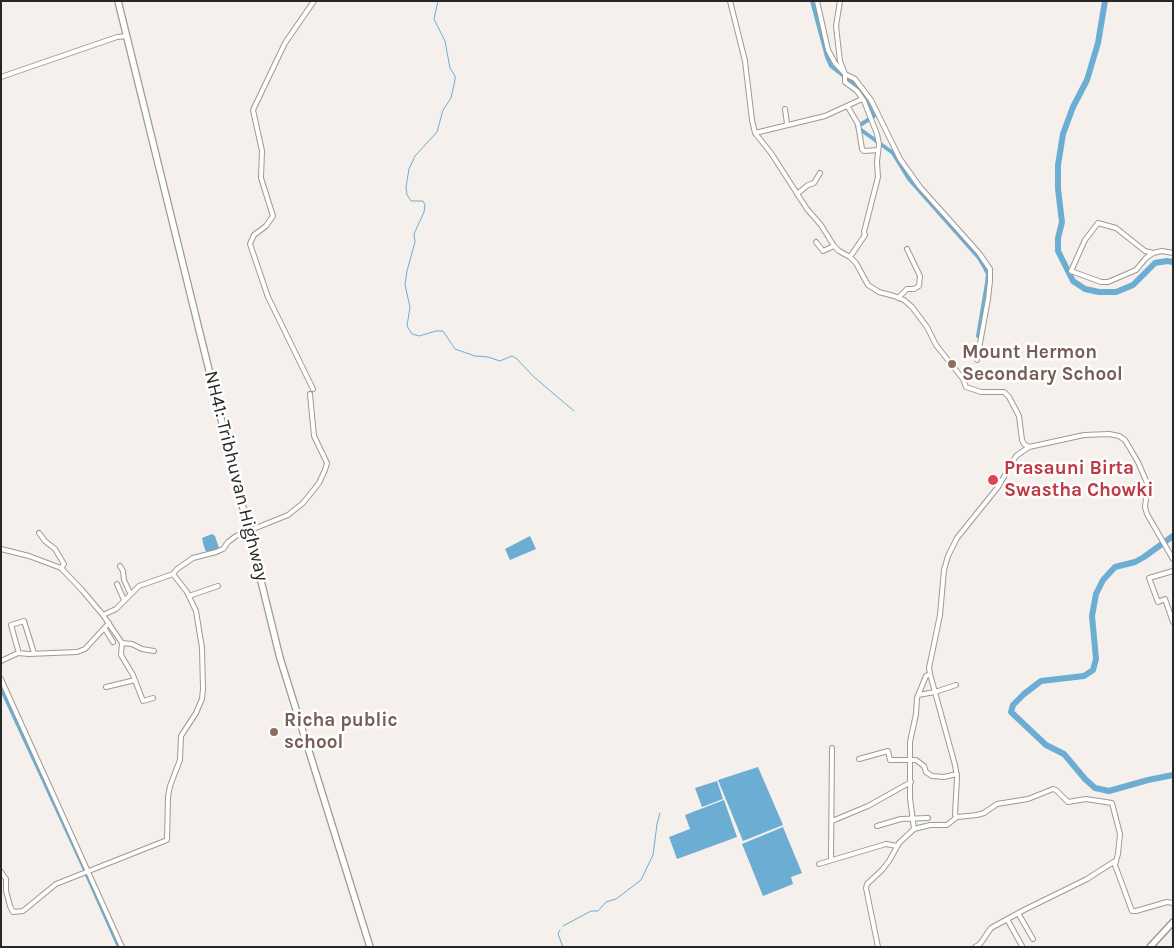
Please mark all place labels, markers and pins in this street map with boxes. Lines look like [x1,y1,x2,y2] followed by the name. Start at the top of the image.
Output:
[962,342,1123,386] place label: Mount Hermon Secondary School
[946,358,958,370] marker: Mount Hermon Secondary School
[1004,458,1153,502] place label: Prasauni Birta Swastha Chowki
[986,473,1000,487] marker: Prasauni Birta Swastha Chowki
[284,710,398,754] place label: Richa public school
[268,726,280,738] marker: Richa public school

